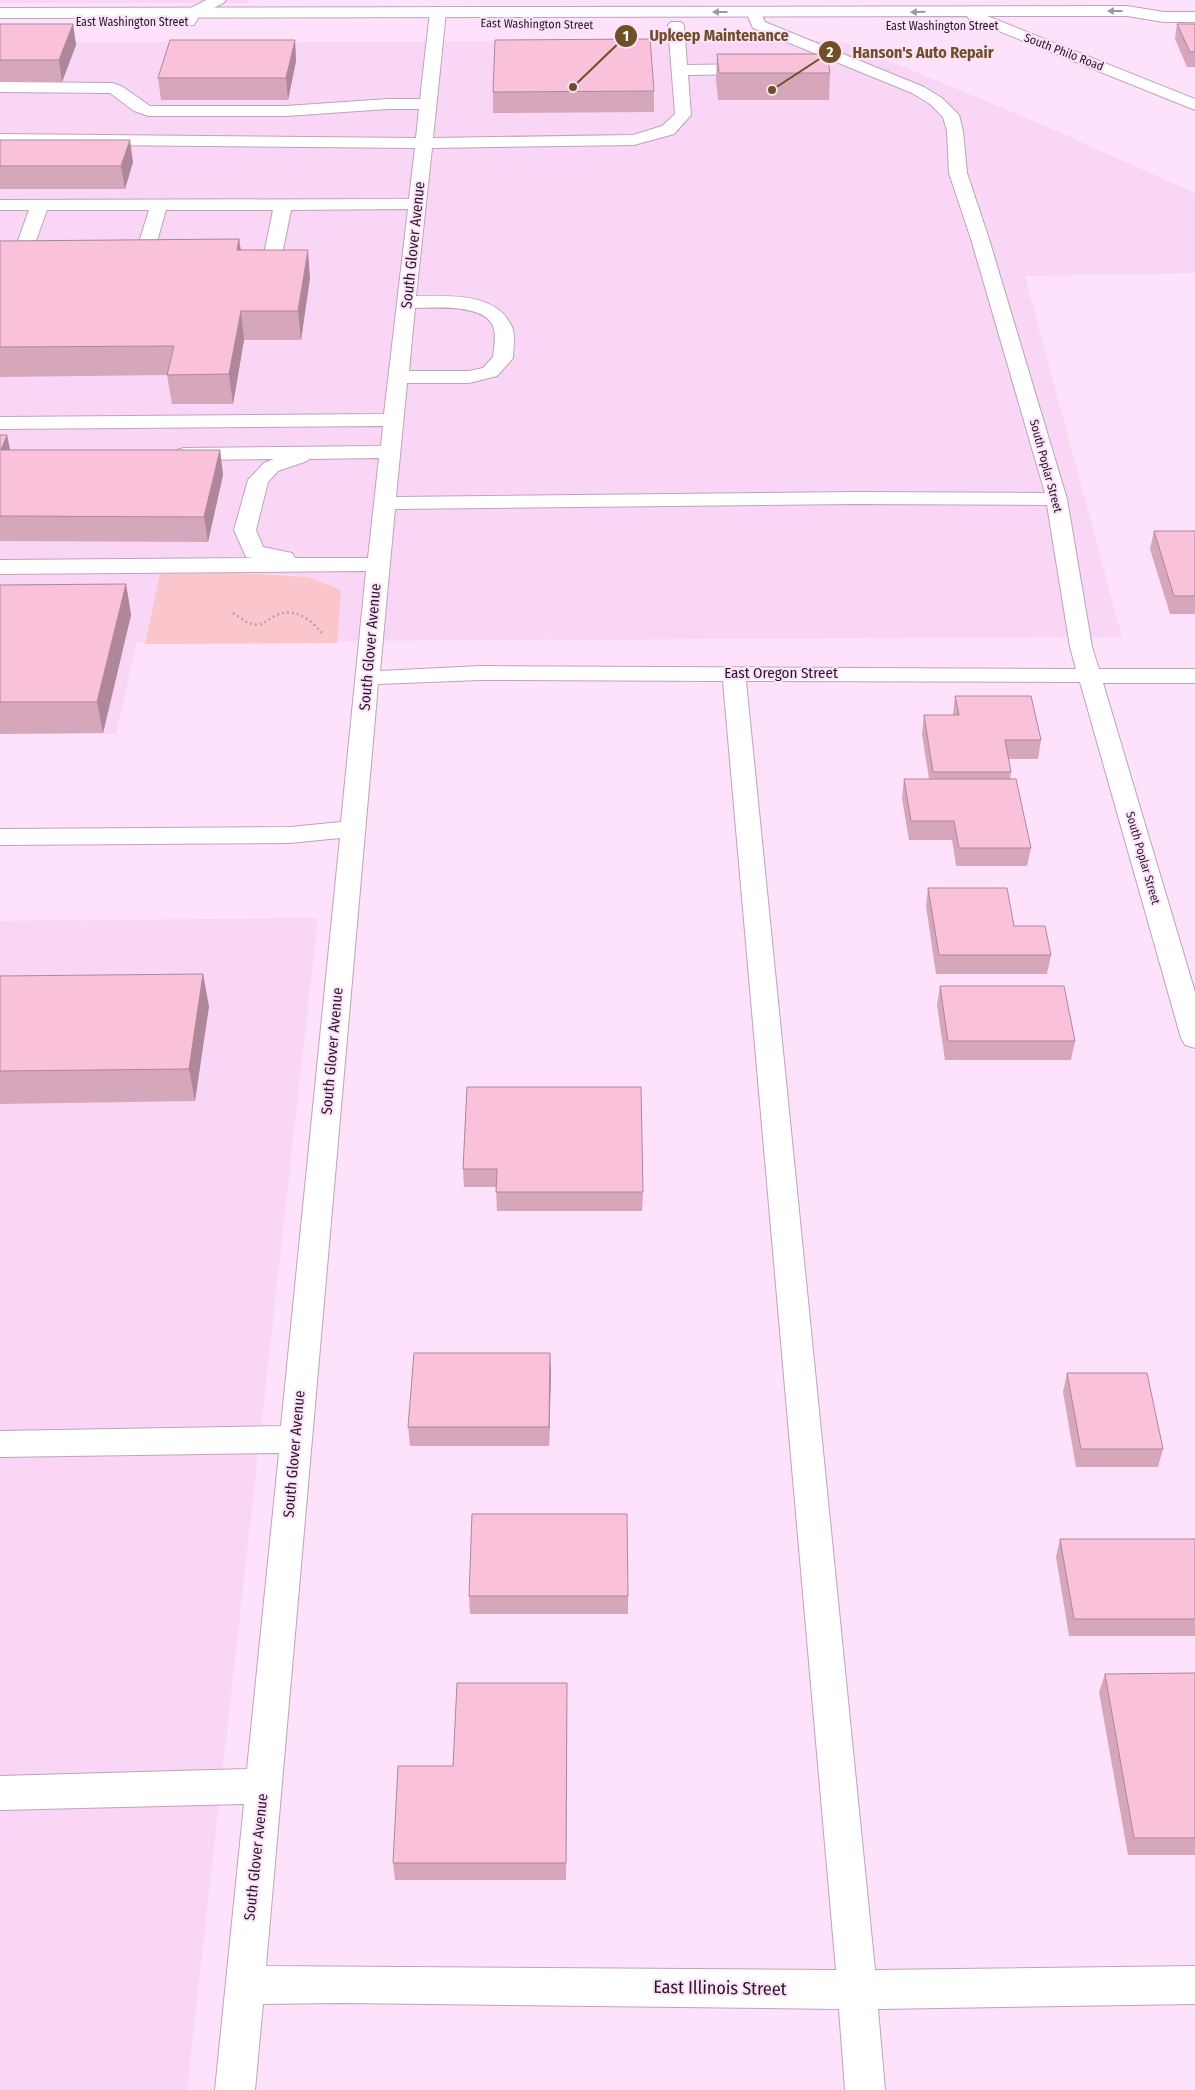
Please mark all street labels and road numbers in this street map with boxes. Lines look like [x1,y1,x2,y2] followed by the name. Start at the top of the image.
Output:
[76,15,188,29] street label: East Washington Street
[481,16,594,32] street label: East Washington Street
[886,19,998,33] street label: East Washington Street
[1022,30,1106,74] street label: South Philo Road
[397,181,429,309] street label: South Glover Avenue
[1027,418,1065,514] street label: South Poplar Street
[355,583,385,711] street label: South Glover Avenue
[724,664,838,682] street label: East Oregon Street
[1123,810,1163,906] street label: South Poplar Street
[317,987,347,1115] street label: South Glover Avenue
[279,1390,309,1518] street label: South Glover Avenue
[240,1793,272,1921] street label: South Glover Avenue
[653,1976,787,2000] street label: East Illinois Street

